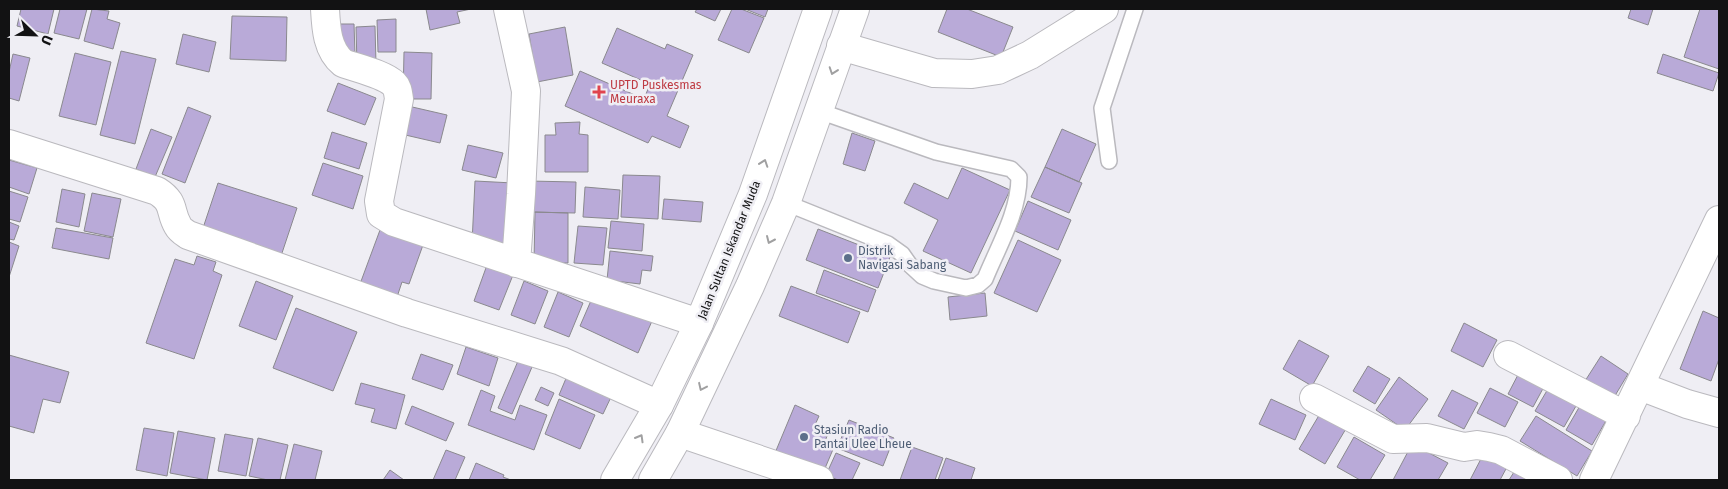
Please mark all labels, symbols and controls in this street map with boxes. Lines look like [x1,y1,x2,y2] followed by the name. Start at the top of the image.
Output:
[10,10,60,60] north arrow
[37,32,56,47] text: U
[829,66,839,75] one-way arrow
[610,78,702,106] place label: UPTD Puskesmas Meuraxa
[592,85,606,99] marker: UPTD Puskesmas Meuraxa
[758,159,768,167] one-way arrow
[695,179,763,321] street label: Jalan Sultan Iskandar Muda
[765,235,776,244] one-way arrow
[858,244,947,272] place label: Distrik Navigasi Sabang
[842,252,854,264] marker: Distrik Navigasi Sabang
[697,382,708,391] one-way arrow
[814,423,912,451] place label: Stasiun Radio Pantai Ulee Lheue
[798,431,810,443] marker: Stasiun Radio Pantai Ulee Lheue
[633,434,643,443] one-way arrow

